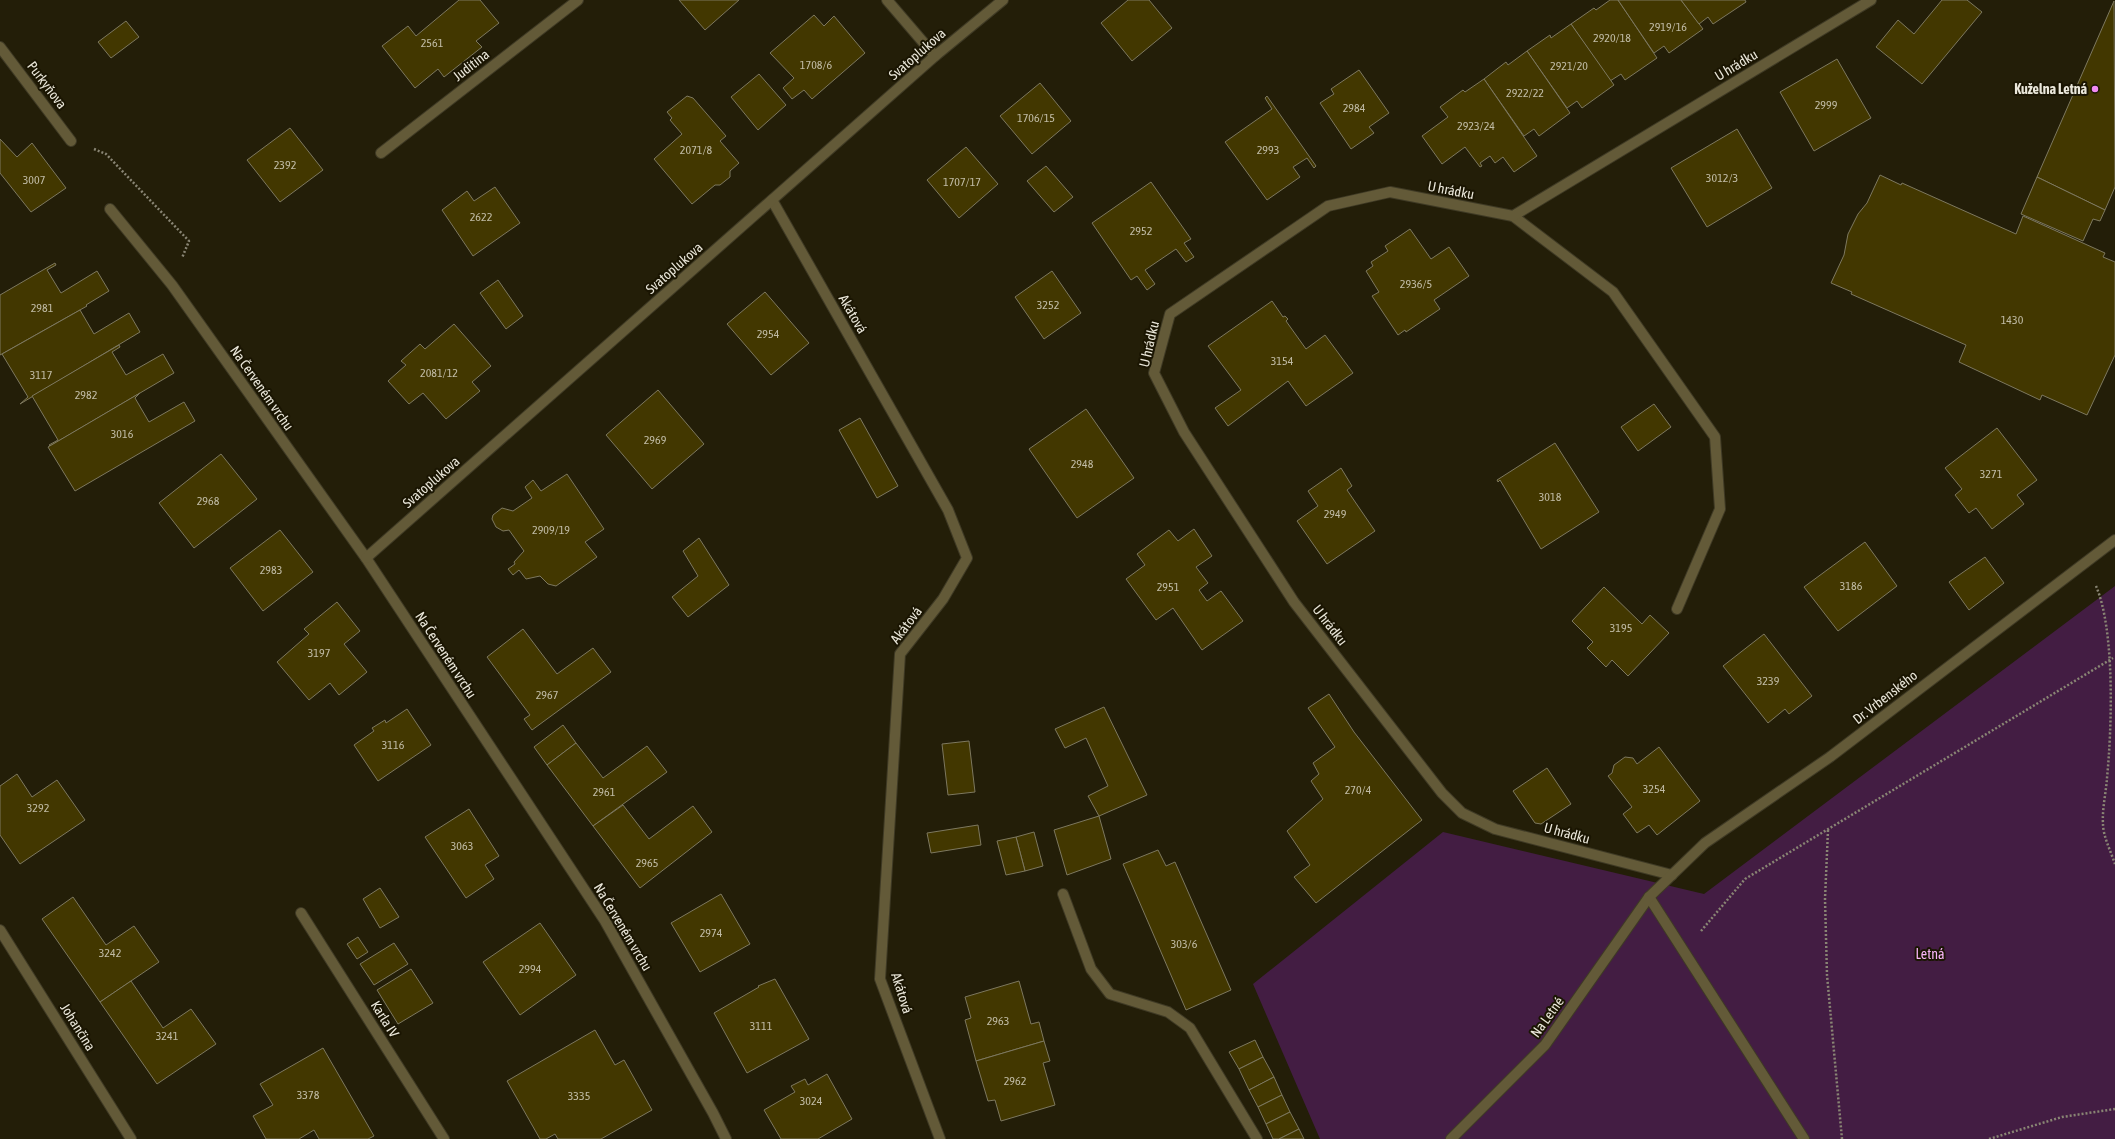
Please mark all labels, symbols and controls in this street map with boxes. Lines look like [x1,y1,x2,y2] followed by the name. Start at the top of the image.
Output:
[1649,20,1687,34] house number: 2919/16
[885,25,949,83] street label: Svatoplukova
[1593,31,1631,45] house number: 2920/18
[421,36,444,50] house number: 2561
[450,46,492,84] street label: Juditina
[1712,46,1760,84] street label: U hrádku
[24,58,70,112] street label: Purkyňova
[800,58,832,72] house number: 1708/6
[1550,59,1588,73] house number: 2921/20
[2014,81,2087,97] place label: Kuželna Letná
[2090,84,2100,94] marker: Kuželna Letná
[1506,86,1544,100] house number: 2922/22
[1815,98,1838,112] house number: 2999
[1343,101,1366,115] house number: 2984
[1017,111,1055,125] house number: 1706/15
[1457,119,1495,133] house number: 2923/24
[680,143,712,157] house number: 2071/8
[1257,143,1279,157] house number: 2993
[274,158,296,172] house number: 2392
[1706,171,1738,185] house number: 3012/3
[23,173,46,187] house number: 3007
[943,175,981,189] house number: 1707/17
[1426,178,1476,202] street label: U hrádku
[470,210,492,224] house number: 2622
[1130,224,1152,238] house number: 2952
[642,239,706,297] street label: Svatoplukova
[1400,277,1432,291] house number: 2936/5
[836,292,870,336] street label: Akátová
[1037,298,1059,312] house number: 3252
[31,301,54,315] house number: 2981
[2001,313,2024,327] house number: 1430
[1136,319,1162,369] street label: U hrádku
[757,327,780,341] house number: 2954
[227,342,298,433] street label: Na Červeném vrchu
[1271,354,1294,368] house number: 3154
[420,366,458,380] house number: 2081/12
[30,368,53,382] house number: 3117
[75,388,97,402] house number: 2982
[111,427,134,441] house number: 3016
[644,433,667,447] house number: 2969
[399,453,463,511] street label: Svatoplukova
[1071,457,1094,471] house number: 2948
[1980,467,2003,481] house number: 3271
[1539,490,1562,504] house number: 3018
[197,494,220,508] house number: 2968
[1324,507,1347,521] house number: 2949
[532,523,570,537] house number: 2909/19
[260,563,282,577] house number: 2983
[1840,579,1863,593] house number: 3186
[1157,580,1180,594] house number: 2951
[1309,602,1351,648] street label: U hrádku
[887,603,925,647] street label: Akátová
[412,608,481,701] street label: Na Červeném vrchu
[1610,621,1632,635] house number: 3195
[308,646,331,660] house number: 3197
[1850,667,1920,727] street label: Dr. Vrbenského
[1757,674,1780,688] house number: 3239
[536,688,559,702] house number: 2967
[382,738,405,752] house number: 3116
[1643,782,1666,796] house number: 3254
[1345,783,1372,797] house number: 270/4
[593,785,616,799] house number: 2961
[27,801,49,815] house number: 3292
[1542,819,1592,847] street label: U hrádku
[451,839,473,853] house number: 3063
[636,856,658,870] house number: 2965
[591,880,656,974] street label: Na Červeném vrchu
[700,926,723,940] house number: 2974
[1171,937,1198,951] house number: 303/6
[99,946,121,960] house number: 3242
[1915,946,1945,962] park label: Letná
[519,962,542,976] house number: 2994
[888,971,916,1015] street label: Akátová
[1527,994,1567,1040] street label: Na Letné
[368,998,402,1040] street label: Karla IV
[57,1000,99,1054] street label: Johančina
[987,1014,1009,1028] house number: 2963
[750,1019,773,1033] house number: 3111
[156,1029,179,1043] house number: 3241
[1004,1074,1026,1088] house number: 2962
[297,1088,320,1102] house number: 3378
[568,1089,590,1103] house number: 3335
[800,1094,823,1108] house number: 3024

